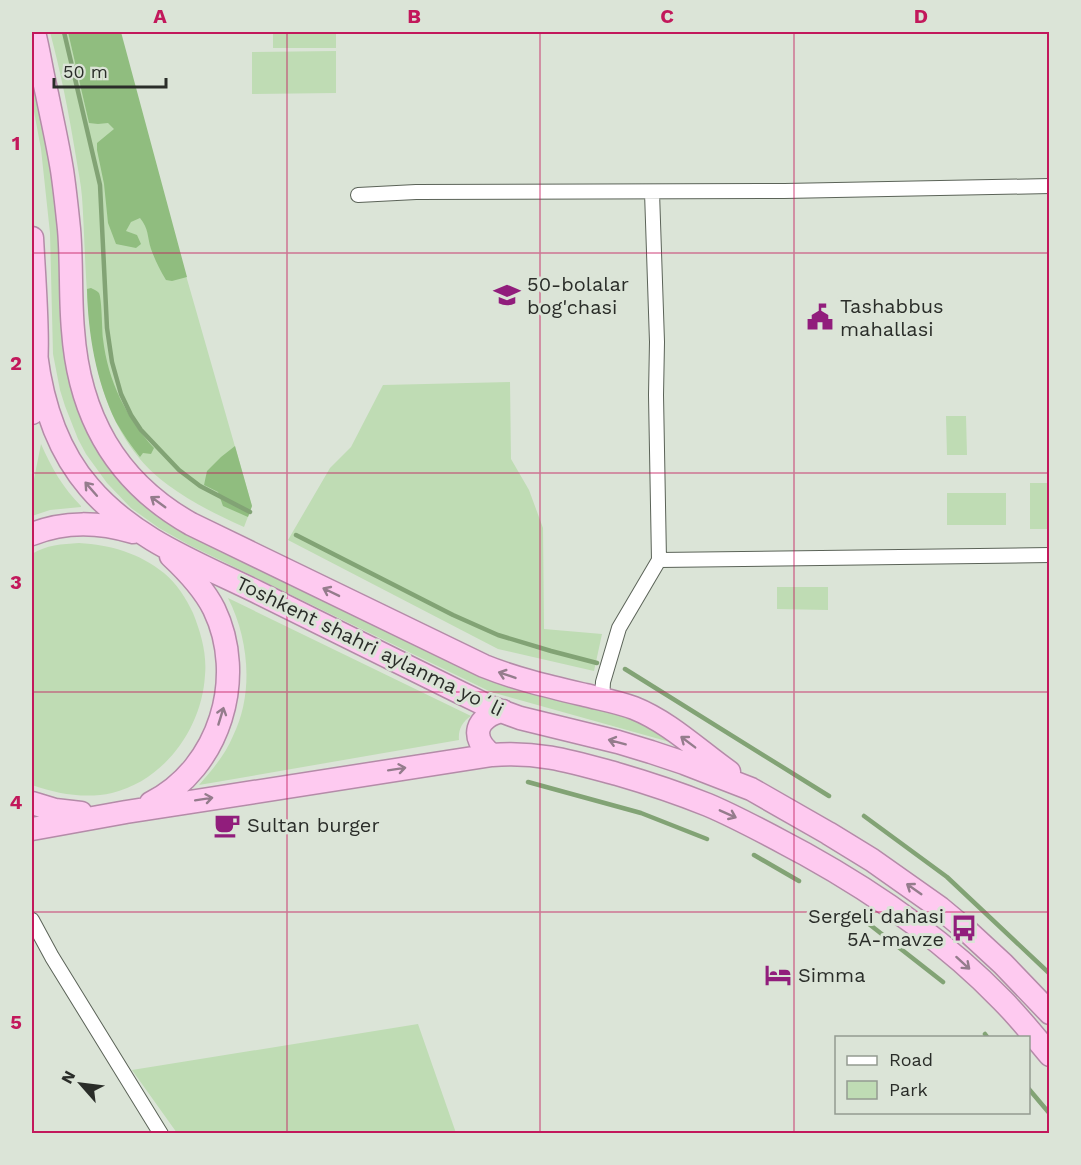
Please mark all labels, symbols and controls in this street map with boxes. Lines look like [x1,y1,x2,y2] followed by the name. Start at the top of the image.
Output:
[153,4,167,28] text: A
[407,4,421,28] text: B
[660,4,674,28] text: C
[914,4,928,28] text: D
[54,51,166,89] scale bar
[63,61,108,82] text: 50 m
[12,131,20,155] text: 1
[527,272,629,319] place label: 50-bolalar bog'chasi
[492,280,522,310] school or university icon: 50-bolalar bog'chasi
[840,294,944,341] place label: Tashabbus mahallasi
[805,302,835,332] public building icon: Tashabbus mahallasi
[10,351,22,375] text: 2
[84,481,97,497] one-way arrow
[150,496,166,508] one-way arrow
[10,570,22,594] text: 3
[232,571,508,721] street label: Toshkent shahri aylanma yoʻli
[322,585,340,597] one-way arrow
[498,668,517,679] one-way arrow
[217,707,228,726] one-way arrow
[680,735,696,748] one-way arrow
[608,736,627,747] one-way arrow
[387,764,406,775] one-way arrow
[10,790,23,814] text: 4
[194,794,214,805] one-way arrow
[718,809,737,820] one-way arrow
[212,810,242,840] cafe icon: Sultan burger
[247,813,380,837] place label: Sultan burger
[906,883,922,895] one-way arrow
[808,904,944,951] place label: Sergeli dahasi 5A-mavze
[949,913,979,943] bus stop icon: Sergeli dahasi 5A-mavze
[955,956,970,970] one-way arrow
[763,960,793,990] hotel icon: Simma
[798,963,865,987] place label: Simma
[10,1010,22,1034] text: 5
[835,1036,1030,1114] legend
[889,1049,933,1070] text: Road
[51,1054,111,1114] north arrow
[57,1067,79,1087] text: N
[889,1079,928,1100] text: Park

